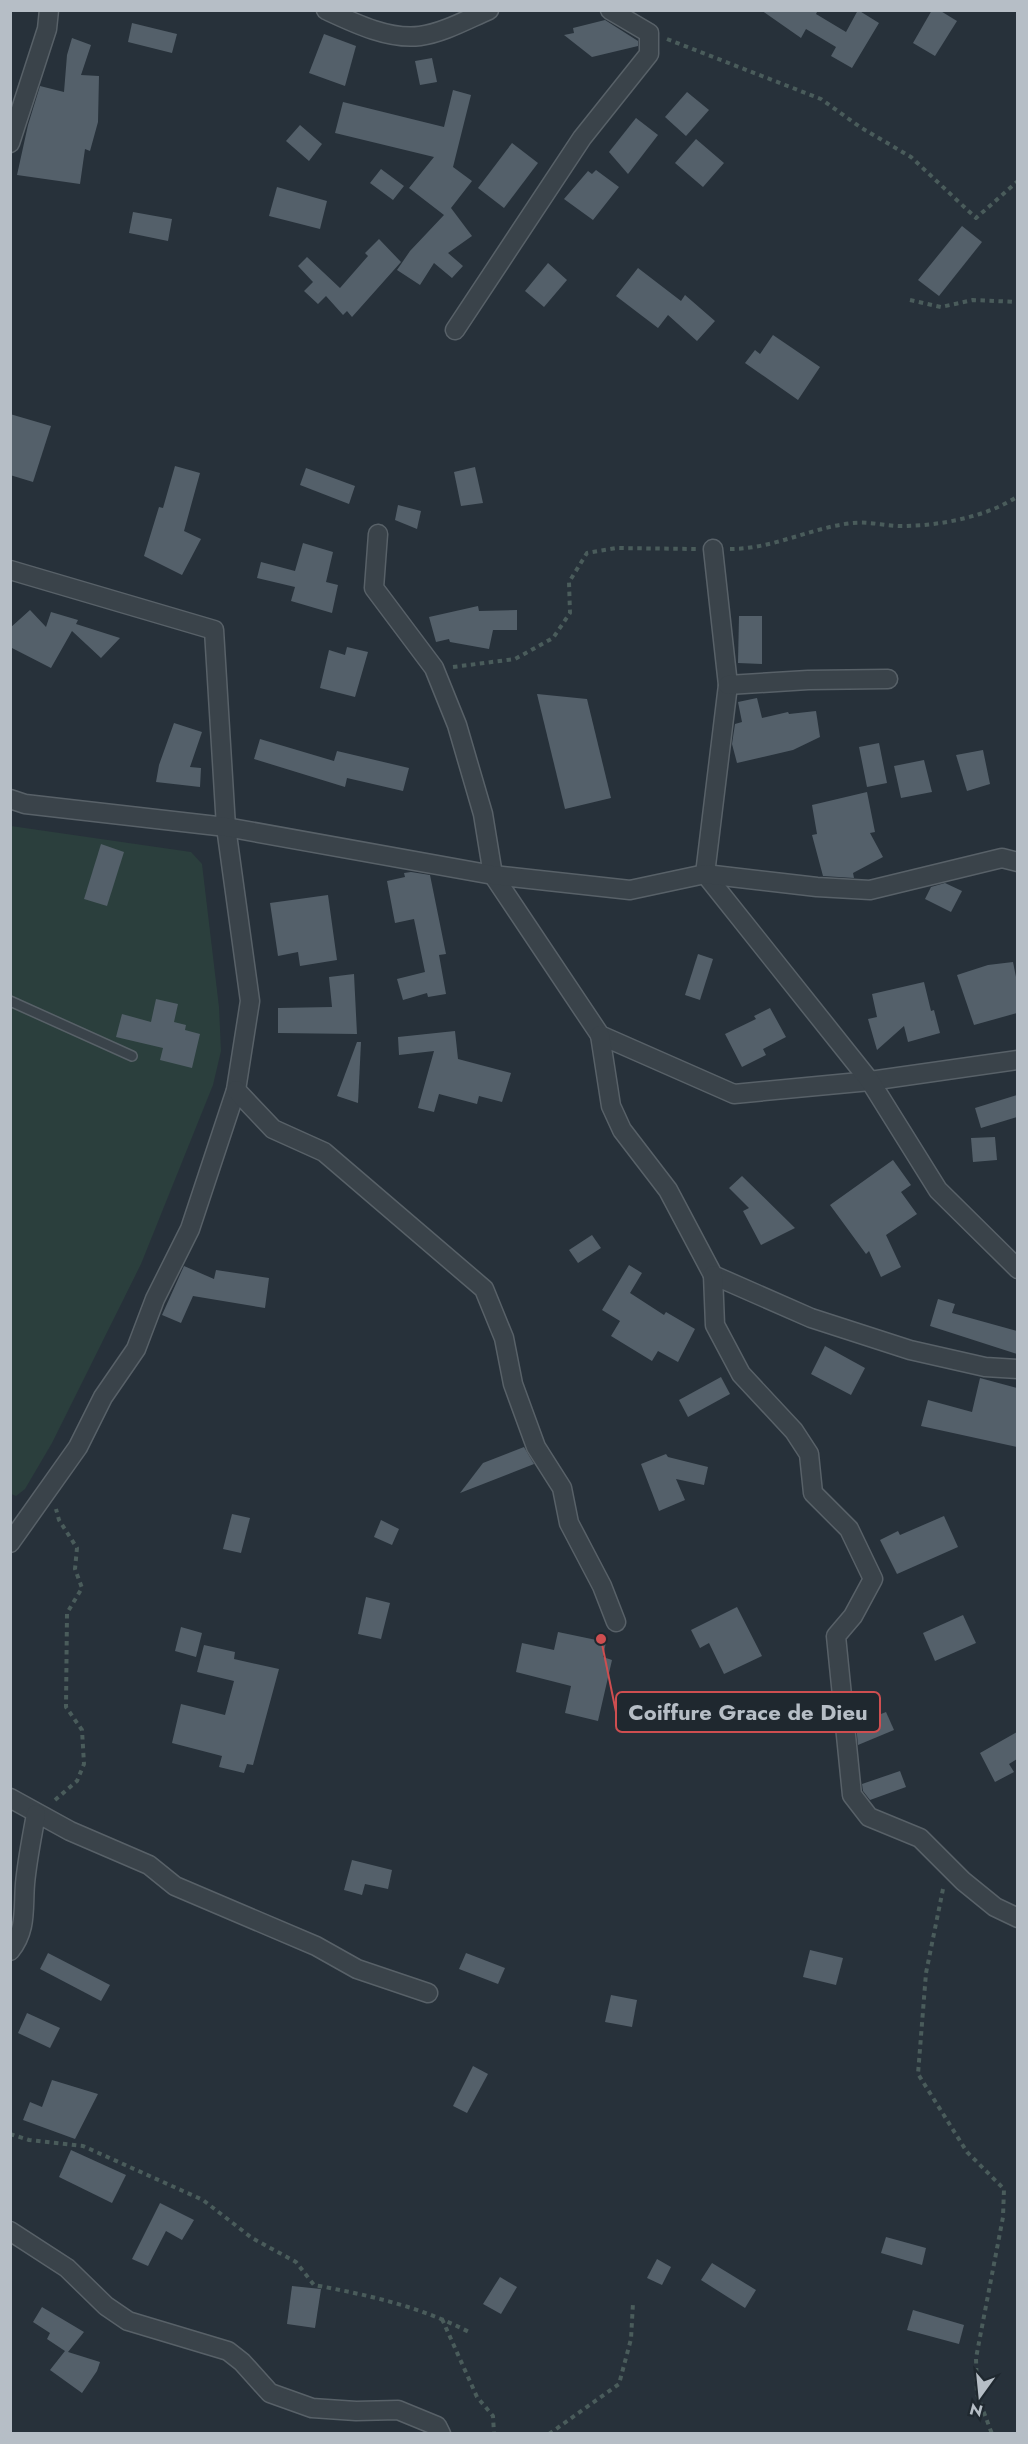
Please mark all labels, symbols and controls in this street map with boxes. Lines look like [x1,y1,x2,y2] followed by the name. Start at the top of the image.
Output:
[616,1692,880,1732] callout: Coiffure Grace de Dieu
[628,1696,868,1728] text: Coiffure Grace de Dieu
[950,2366,1010,2426] north arrow
[967,2397,985,2423] text: N

